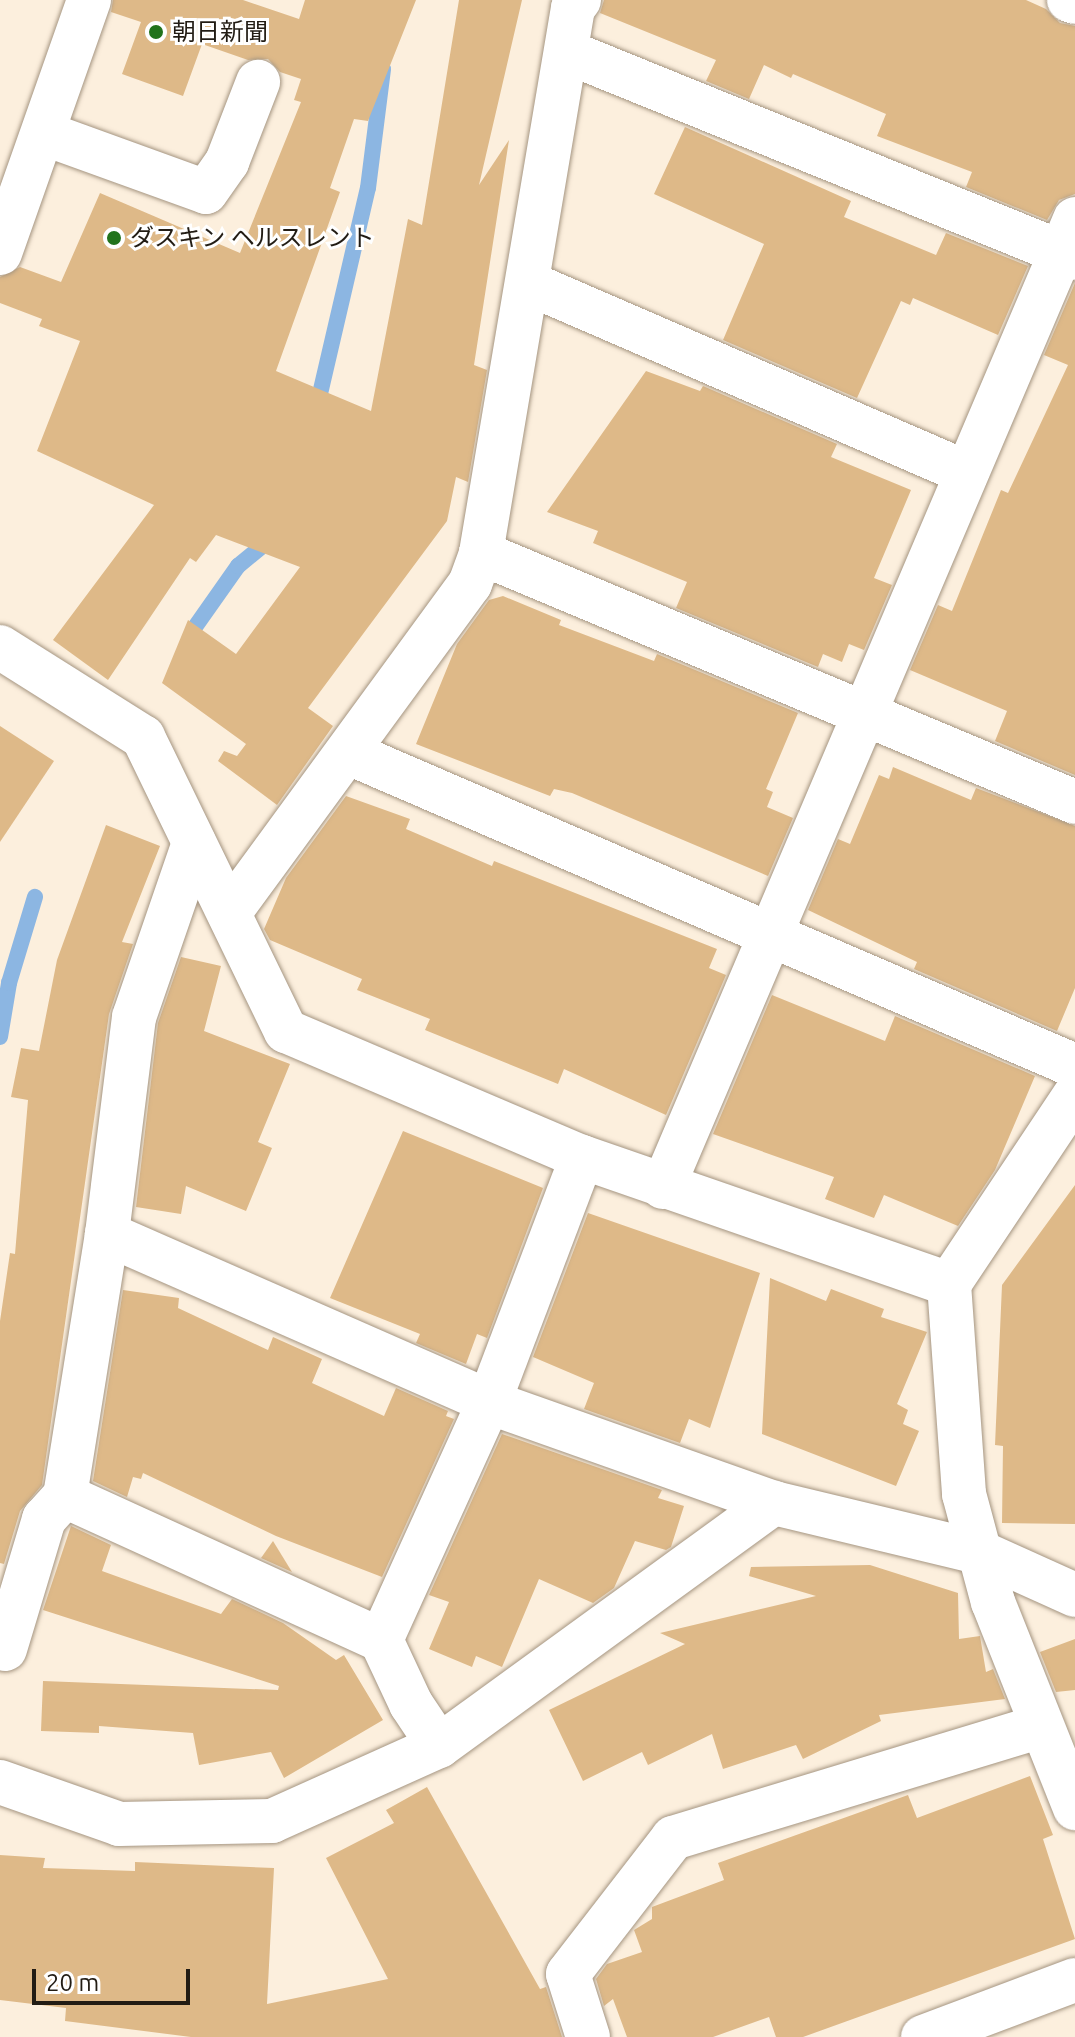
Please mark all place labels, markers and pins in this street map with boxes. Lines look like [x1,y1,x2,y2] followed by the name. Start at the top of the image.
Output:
[172,18,268,46] place label: 朝日新聞
[147,23,165,41] marker: 朝日新聞
[130,224,375,252] place label: ダスキン ヘルスレント
[105,229,123,247] marker: ダスキン ヘルスレント

